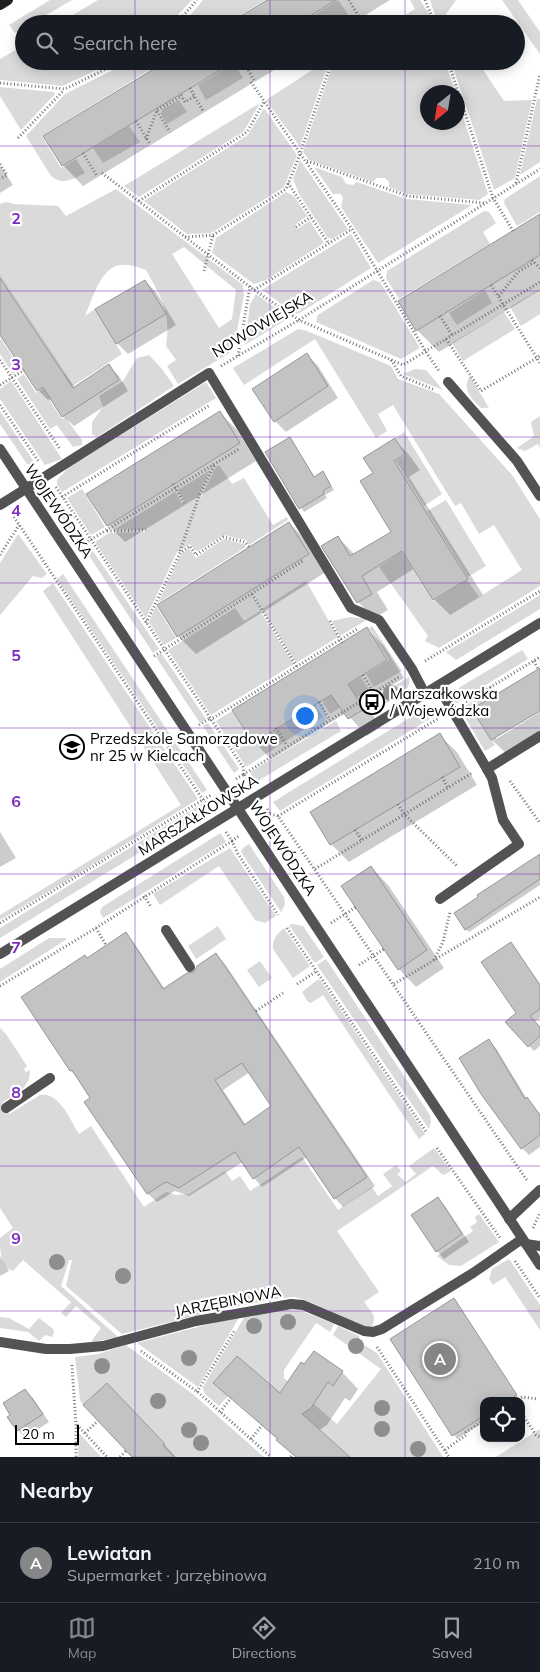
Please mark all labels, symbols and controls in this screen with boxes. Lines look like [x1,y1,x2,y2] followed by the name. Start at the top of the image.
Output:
[15,15,525,70] search box
[33,29,61,57] icon: search
[73,31,177,55] text: Search here
[420,85,465,130] north arrow
[11,208,21,228] text: 2
[208,286,316,362] street label: NOWOWIEJSKA
[11,354,21,374] text: 3
[21,460,97,562] street label: WOJEWÓDZKA
[11,500,21,520] text: 4
[11,645,21,665] text: 5
[389,684,498,720] place label: Marszałkowska / Wojewódzka
[359,689,385,715] bus stop icon: Marszałkowska / Wojewódzka
[292,703,318,729] your location
[90,729,278,765] place label: Przedszkole Samorządowe nr 25 w Kielcach
[59,734,85,760] school or university icon: Przedszkole Samorządowe nr 25 w Kielcach
[134,770,262,860] street label: MARSZAŁKOWSKA
[11,791,21,811] text: 6
[245,797,321,899] street label: WOJEWÓDZKA
[11,937,21,957] text: 7
[11,1082,21,1102] text: 8
[11,1228,21,1248] text: 9
[173,1281,283,1321] street label: JARZĘBINOWA
[424,1340,456,1378] pin: A
[480,1397,525,1442] map controls
[480,1397,525,1442] button: locate
[15,1422,79,1445] scale bar
[22,1425,55,1443] text: 20 m
[20,1477,93,1503] text: Nearby
[67,1541,152,1565] text: Lewiatan
[30,1553,42,1573] text: A
[473,1553,520,1573] text: 210 m
[67,1565,267,1585] text: Supermarket · Jarzębinowa
[68,1614,96,1662] tab: Map
[232,1614,297,1662] tab: Directions
[432,1614,472,1662] tab: Saved

